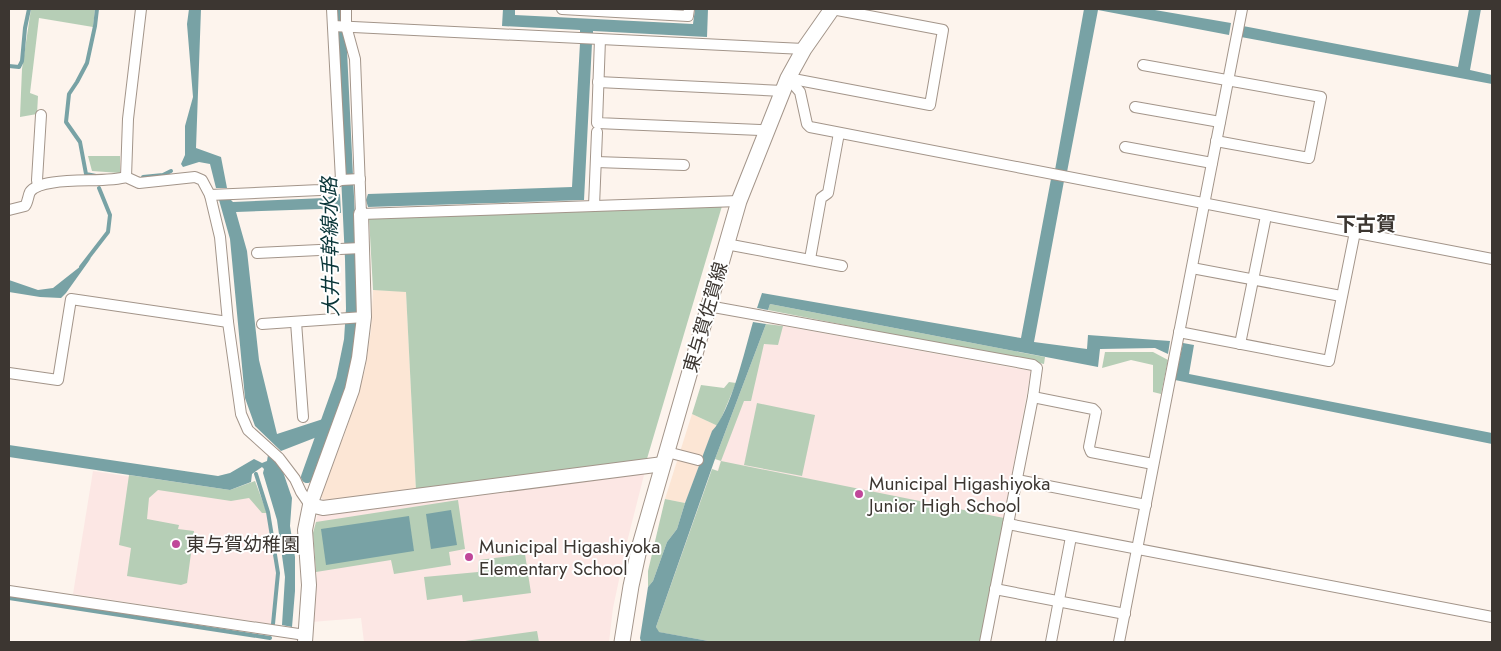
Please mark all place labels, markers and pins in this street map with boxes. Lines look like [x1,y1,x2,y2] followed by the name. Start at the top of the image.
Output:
[866,470,1050,519] place label: Municipal Higashiyoka Junior High School
[853,488,865,500] marker: Municipal Higashiyoka Junior High School
[186,531,300,558] place label: 東与賀幼稚園
[479,533,660,582] place label: Municipal Higashiyoka Elementary School
[170,538,182,550] marker: 東与賀幼稚園
[463,551,475,563] marker: Municipal Higashiyoka Elementary School

